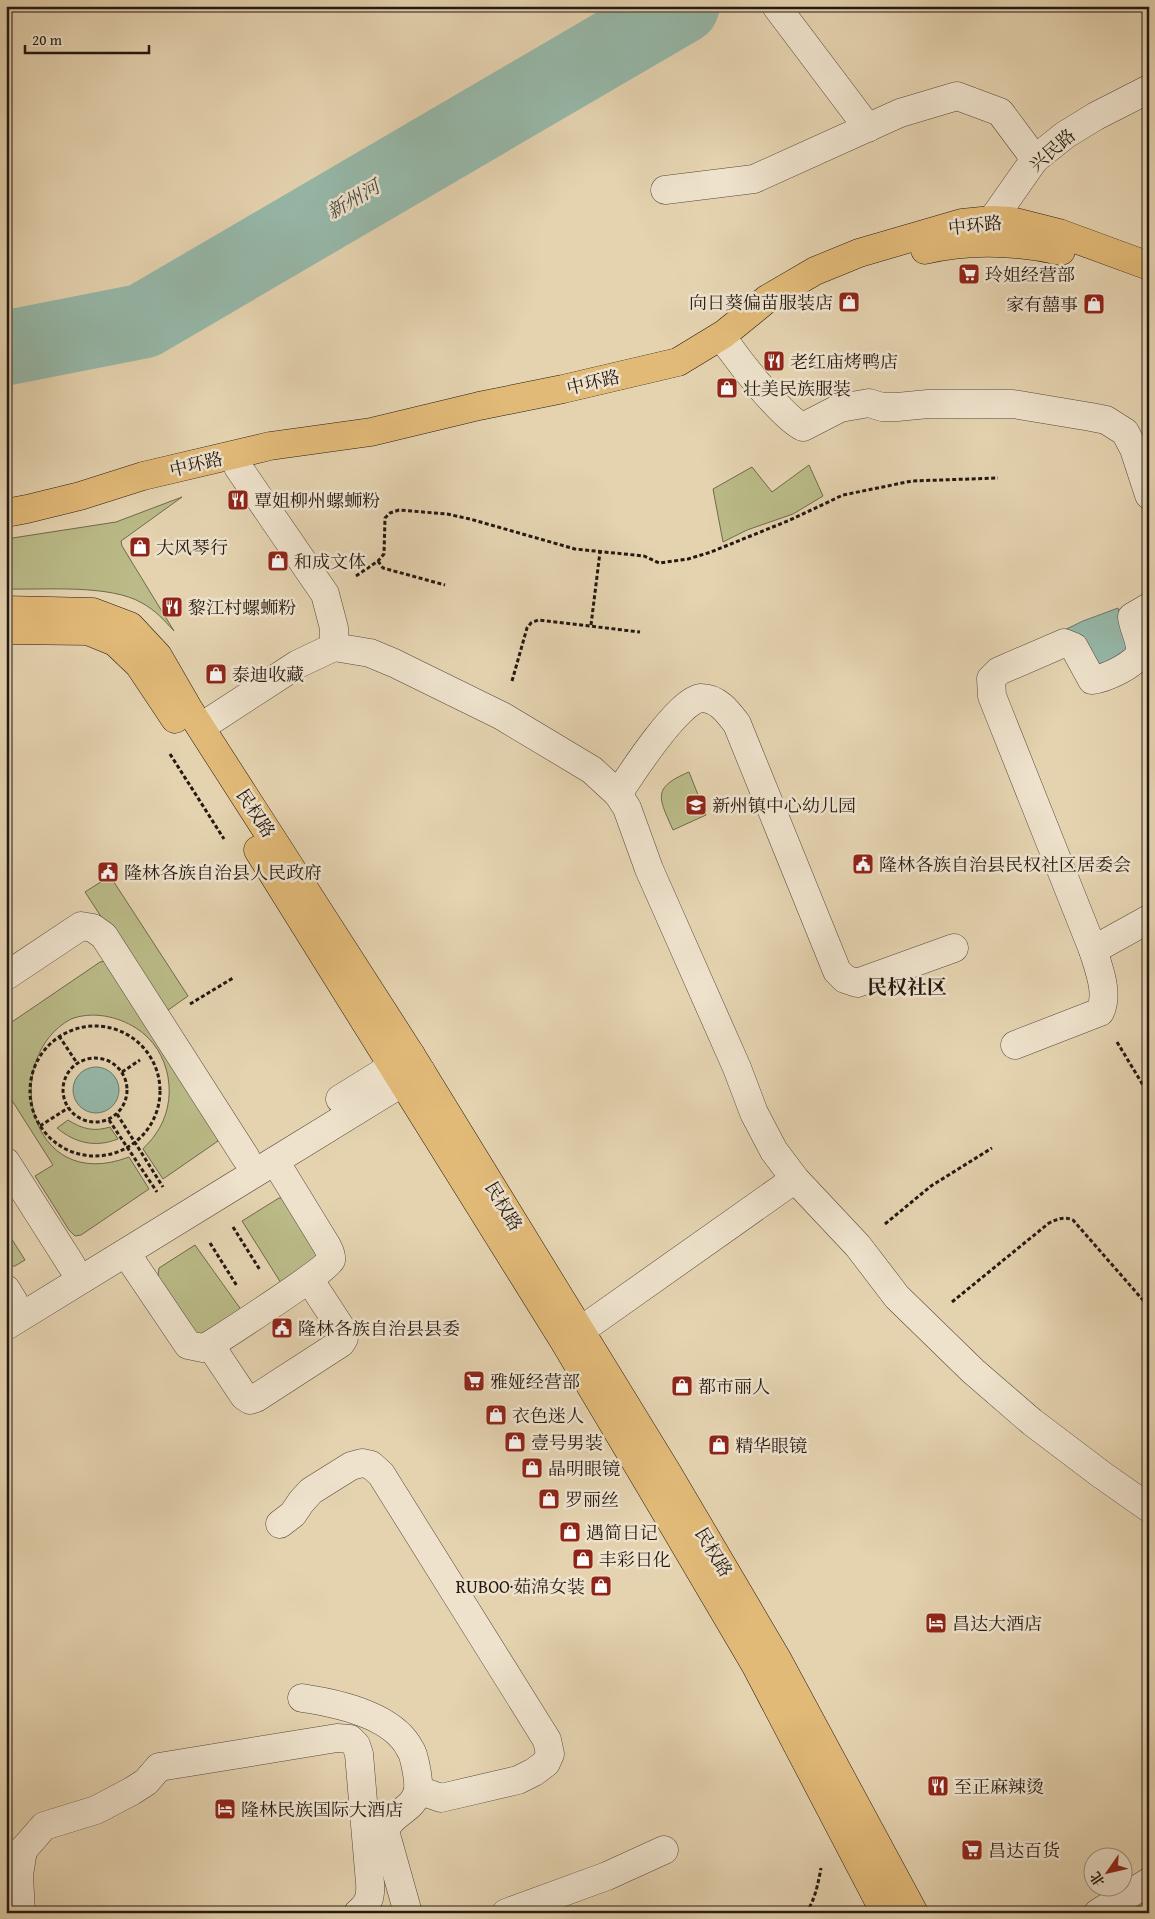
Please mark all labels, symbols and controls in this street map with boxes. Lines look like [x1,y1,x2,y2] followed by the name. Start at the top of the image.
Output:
[25,22,149,54] scale bar
[32,29,63,50] text: 20 m
[1023,122,1081,178] street label: 兴民路
[321,171,387,225] water label: 新州河
[947,209,1003,241] street label: 中环路
[985,261,1075,288] place label: 玲姐经营部
[957,262,981,286] supermarket icon: 玲姐经营部
[689,289,833,316] place label: 向日葵偏苗服装店
[837,290,861,314] shop icon: 向日葵偏苗服装店
[1006,291,1078,318] place label: 家有囍事
[1082,292,1106,316] shop icon: 家有囍事
[790,348,898,375] place label: 老红庙烤鸭店
[762,349,786,373] restaurant icon: 老红庙烤鸭店
[564,363,622,401] street label: 中环路
[743,375,851,402] place label: 壮美民族服装
[715,376,739,400] shop icon: 壮美民族服装
[167,445,225,483] street label: 中环路
[254,487,380,514] place label: 覃姐柳州螺蛳粉
[226,488,250,512] restaurant icon: 覃姐柳州螺蛳粉
[156,534,228,561] place label: 大风琴行
[128,535,152,559] shop icon: 大风琴行
[294,548,366,575] place label: 和成文体
[266,549,290,573] shop icon: 和成文体
[188,594,296,621] place label: 黎江村螺蛳粉
[160,595,184,619] restaurant icon: 黎江村螺蛳粉
[232,661,304,688] place label: 泰迪收藏
[204,662,228,686] shop icon: 泰迪收藏
[230,783,282,843] street label: 民权路
[712,792,856,819] place label: 新州镇中心幼儿园
[684,793,708,817] school or university icon: 新州镇中心幼儿园
[879,851,1131,878] place label: 隆林各族自治县民权社区居委会
[851,852,875,876] public building icon: 隆林各族自治县民权社区居委会
[124,859,322,886] place label: 隆林各族自治县人民政府
[96,860,120,884] public building icon: 隆林各族自治县人民政府
[867,972,947,1001] district label: 民权社区
[479,1176,529,1236] street label: 民权路
[298,1315,460,1342] place label: 隆林各族自治县县委
[270,1316,294,1340] public building icon: 隆林各族自治县县委
[490,1368,580,1395] place label: 雅娅经营部
[462,1369,486,1393] supermarket icon: 雅娅经营部
[698,1373,770,1400] place label: 都市丽人
[670,1374,694,1398] shop icon: 都市丽人
[512,1402,584,1429] place label: 衣色迷人
[484,1403,508,1427] shop icon: 衣色迷人
[531,1429,603,1456] place label: 壹号男装
[503,1430,527,1454] shop icon: 壹号男装
[735,1432,807,1459] place label: 精华眼镜
[707,1433,731,1457] shop icon: 精华眼镜
[548,1455,620,1482] place label: 晶明眼镜
[520,1456,544,1480] shop icon: 晶明眼镜
[565,1486,619,1513] place label: 罗丽丝
[537,1487,561,1511] shop icon: 罗丽丝
[586,1519,658,1546] place label: 遇简日记
[558,1520,582,1544] shop icon: 遇简日记
[689,1522,739,1582] street label: 民权路
[599,1546,671,1573] place label: 丰彩日化
[571,1547,595,1571] shop icon: 丰彩日化
[456,1573,585,1600] place label: RUBOO·茹淿女装
[589,1574,613,1598] shop icon: RUBOO·茹淿女装
[952,1610,1042,1637] place label: 昌达大酒店
[924,1611,948,1635] hotel icon: 昌达大酒店
[954,1773,1044,1800] place label: 至正麻辣烫
[926,1774,950,1798] restaurant icon: 至正麻辣烫
[241,1796,403,1823] place label: 隆林民族国际大酒店
[213,1797,237,1821] hotel icon: 隆林民族国际大酒店
[988,1837,1060,1864] place label: 昌达百货
[960,1838,984,1862] supermarket icon: 昌达百货
[1082,1846,1132,1896] north arrow
[1085,1868,1109,1891] text: 北

